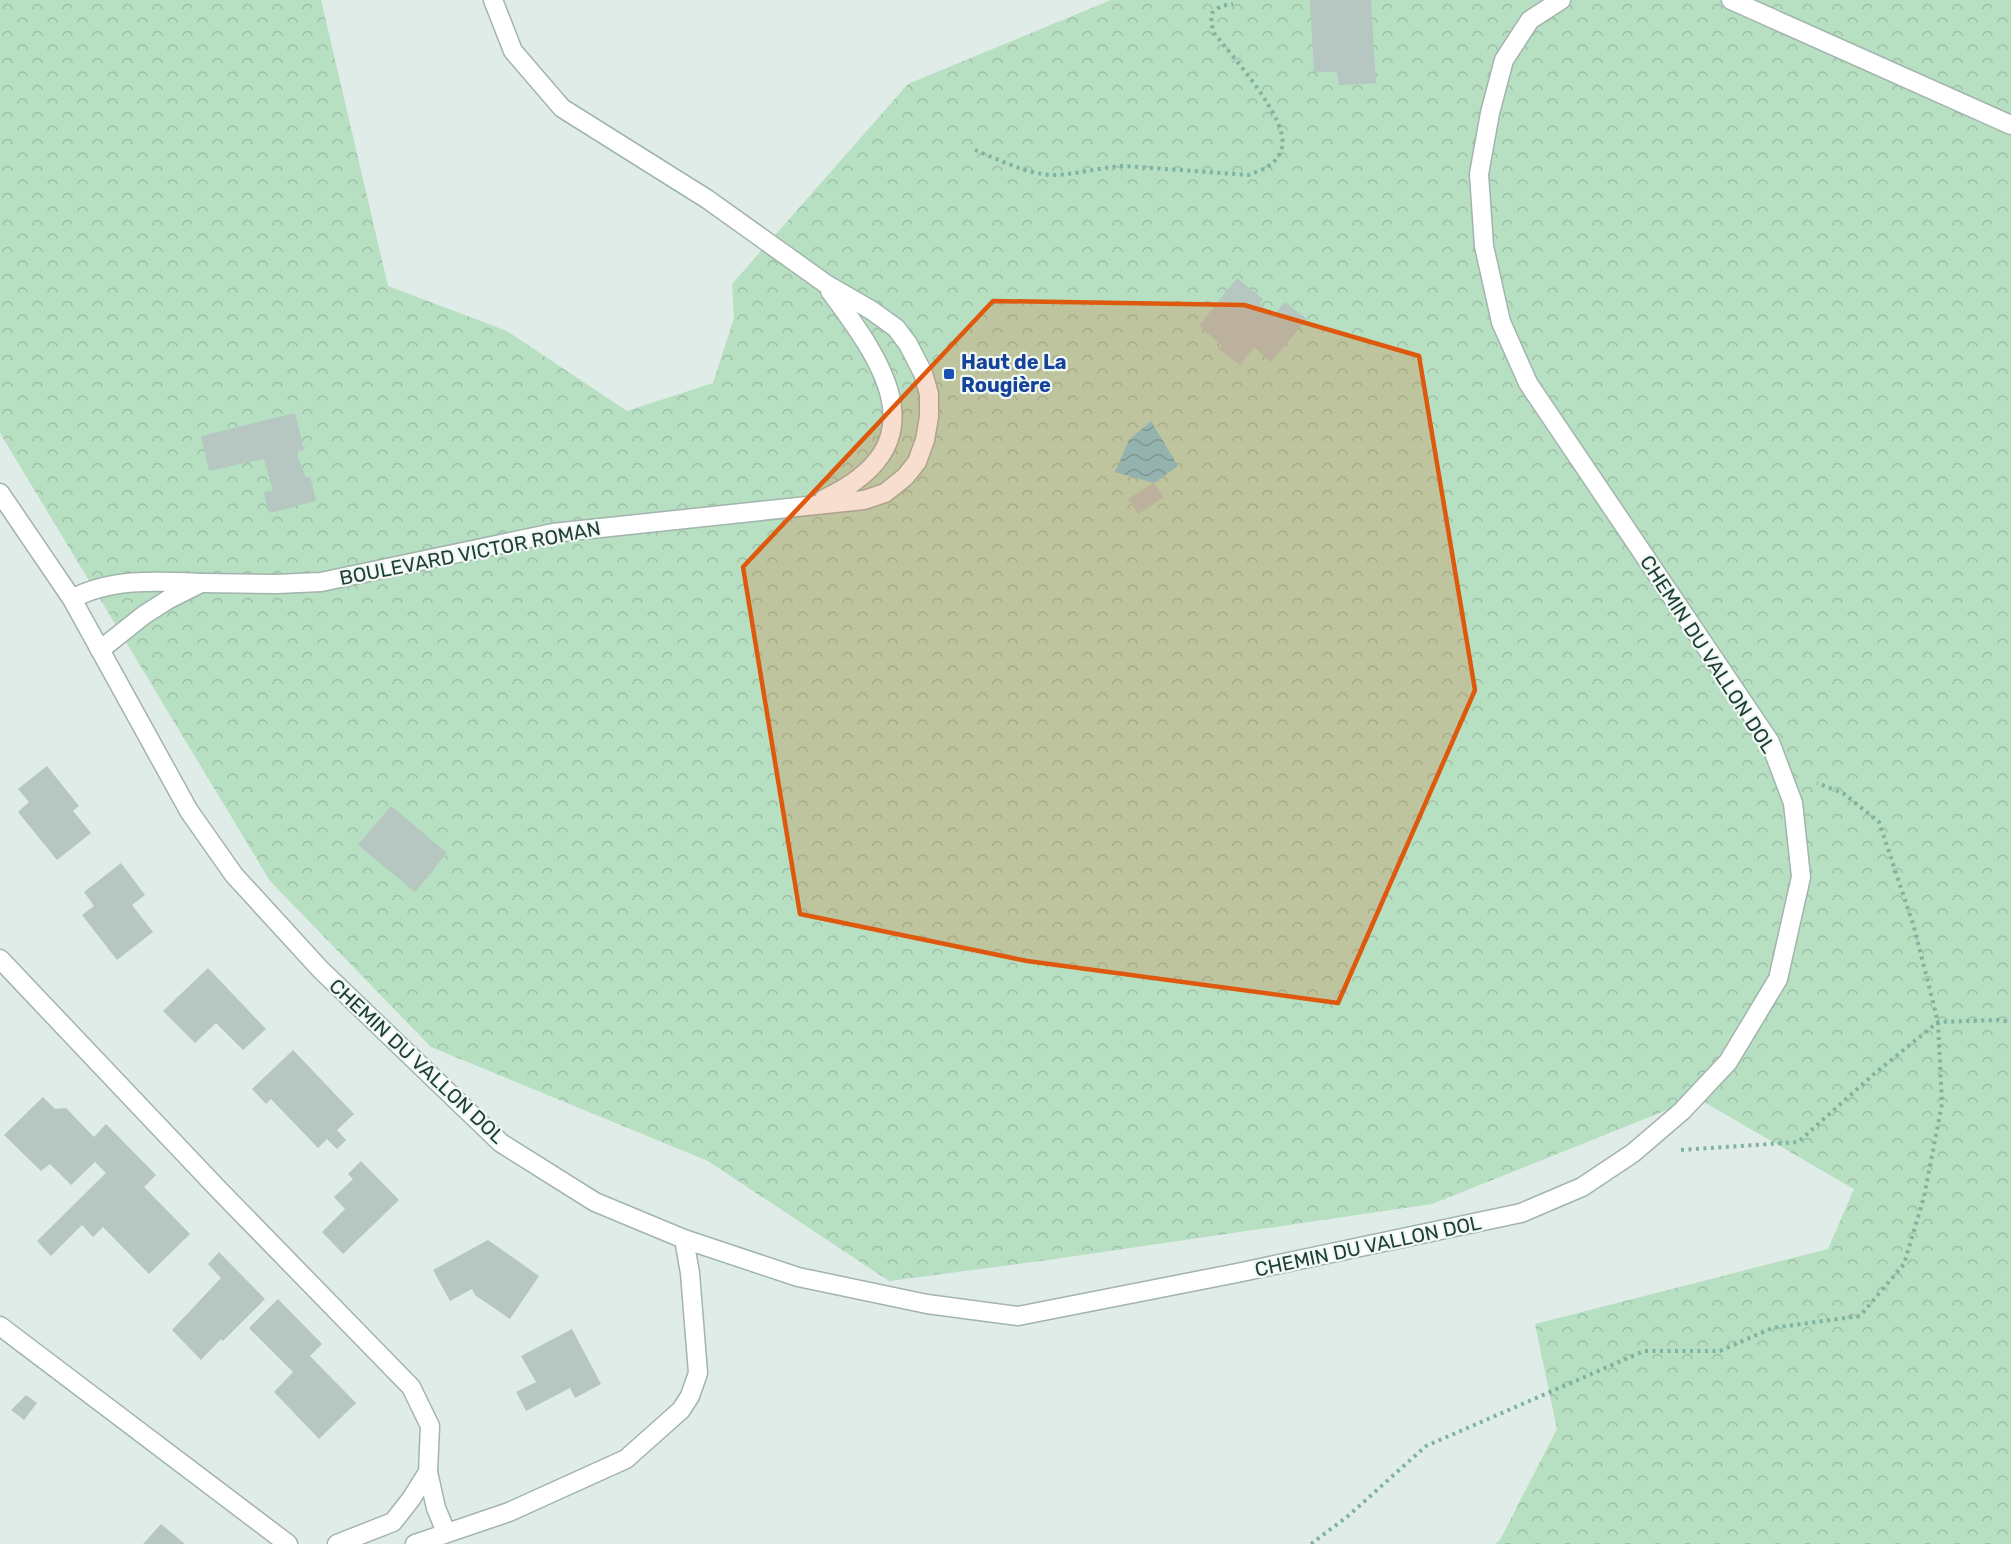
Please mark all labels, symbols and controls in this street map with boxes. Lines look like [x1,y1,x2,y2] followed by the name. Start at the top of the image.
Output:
[961,350,1067,397] place label: Haut de La Rougière
[942,367,956,381] marker: Haut de La Rougière
[337,516,603,590] street label: BOULEVARD VICTOR ROMAN
[1635,551,1781,757] street label: CHEMIN DU VALLON DOL
[324,974,510,1148] street label: CHEMIN DU VALLON DOL
[1253,1210,1483,1282] street label: CHEMIN DU VALLON DOL

